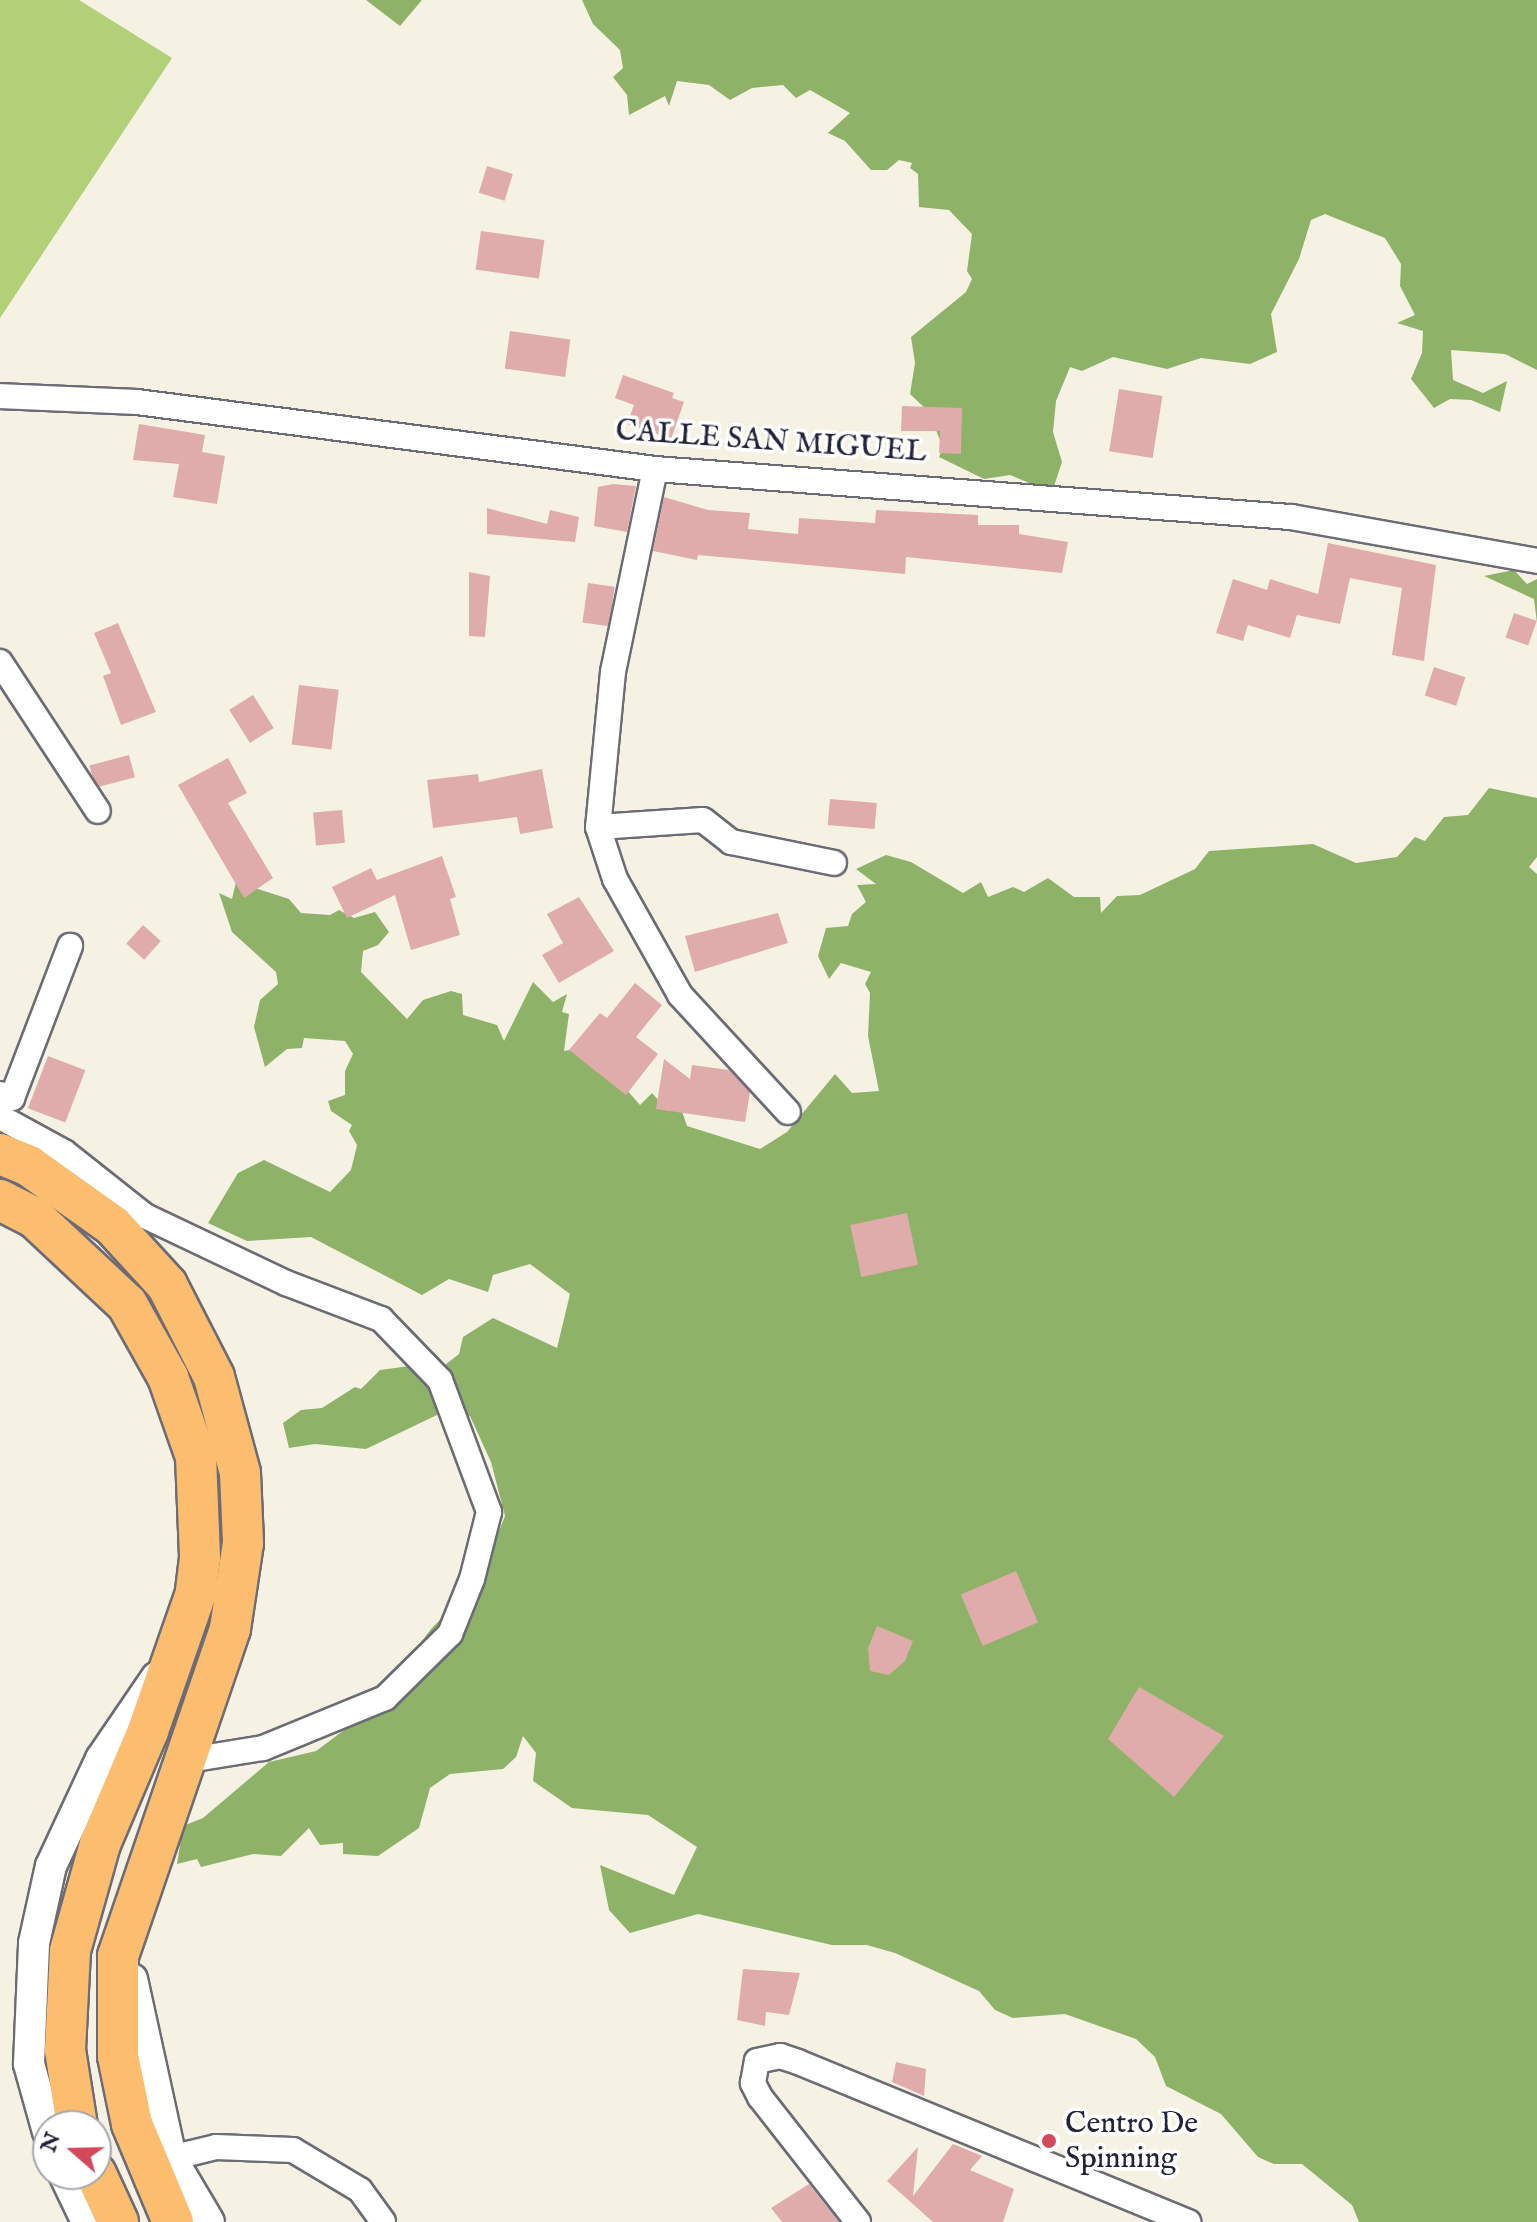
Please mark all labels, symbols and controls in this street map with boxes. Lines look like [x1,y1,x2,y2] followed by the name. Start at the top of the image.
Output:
[614,413,928,471] street label: CALLE SAN MIGUEL
[1065,2106,1198,2176] place label: Centro De Spinning
[32,2110,112,2190] north arrow
[35,2129,68,2156] text: N
[1040,2132,1058,2150] marker: Centro De Spinning

